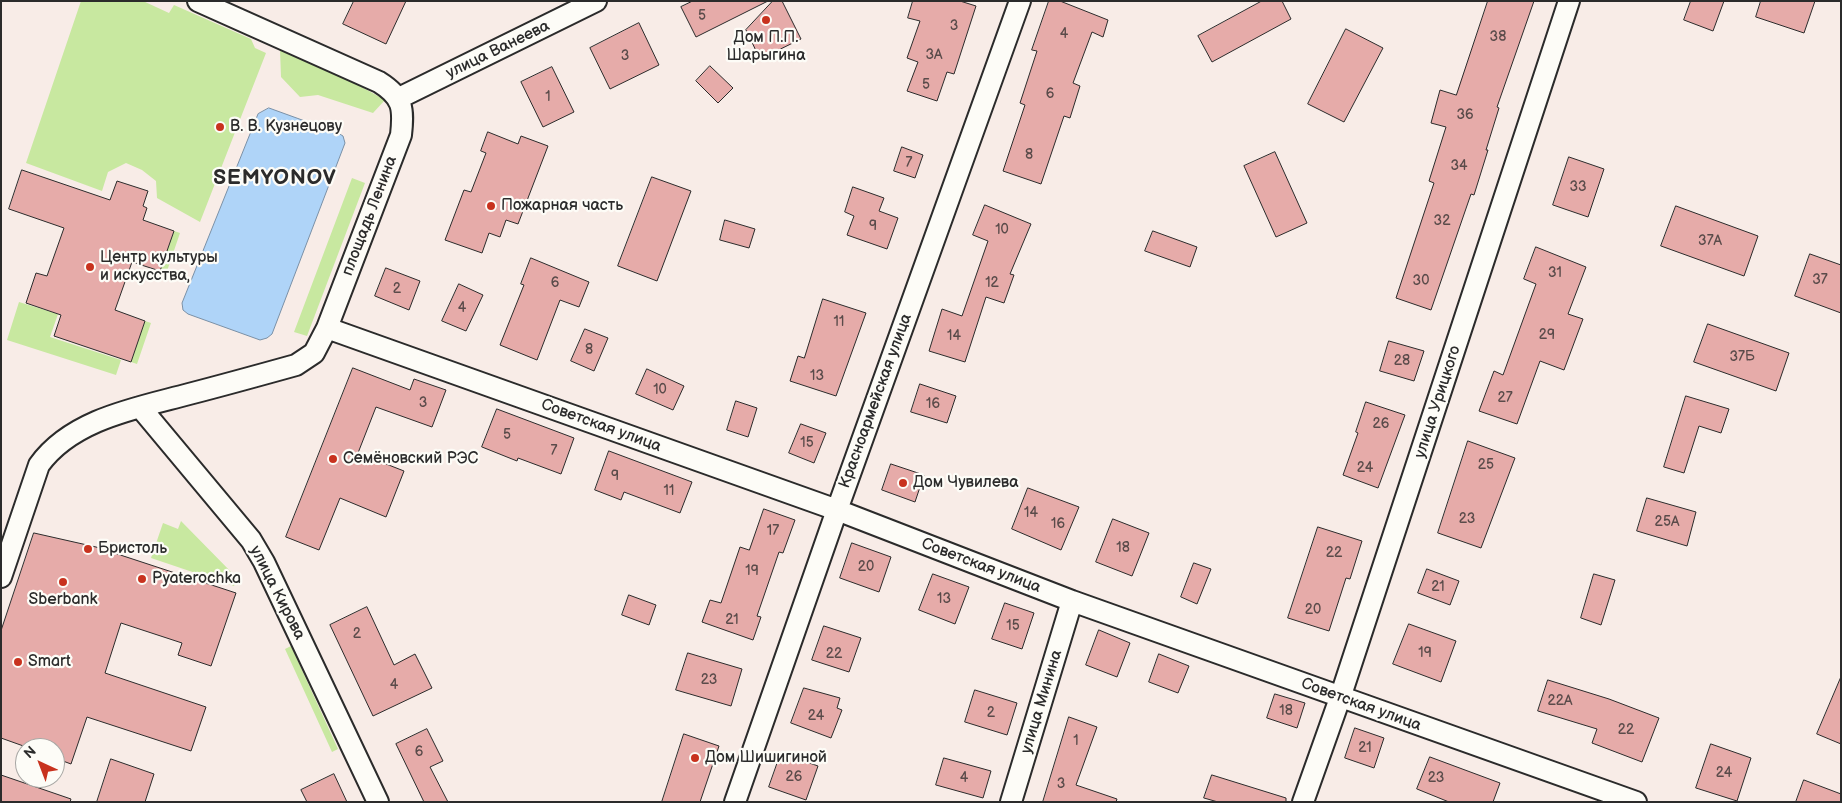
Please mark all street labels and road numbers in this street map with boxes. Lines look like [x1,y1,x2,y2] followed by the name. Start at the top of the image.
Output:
[443,17,553,83] street label: улица Ванеева
[338,153,402,279] street label: площадь Ленина
[835,311,917,491] street label: Красноармейская улица
[1411,343,1465,461] street label: улица Урицкого
[538,395,664,457] street label: Советская улица
[918,534,1044,598] street label: Советская улица
[245,543,309,643] street label: улица Кирова
[1017,648,1067,756] street label: улица Минина
[1298,674,1424,736] street label: Советская улица

